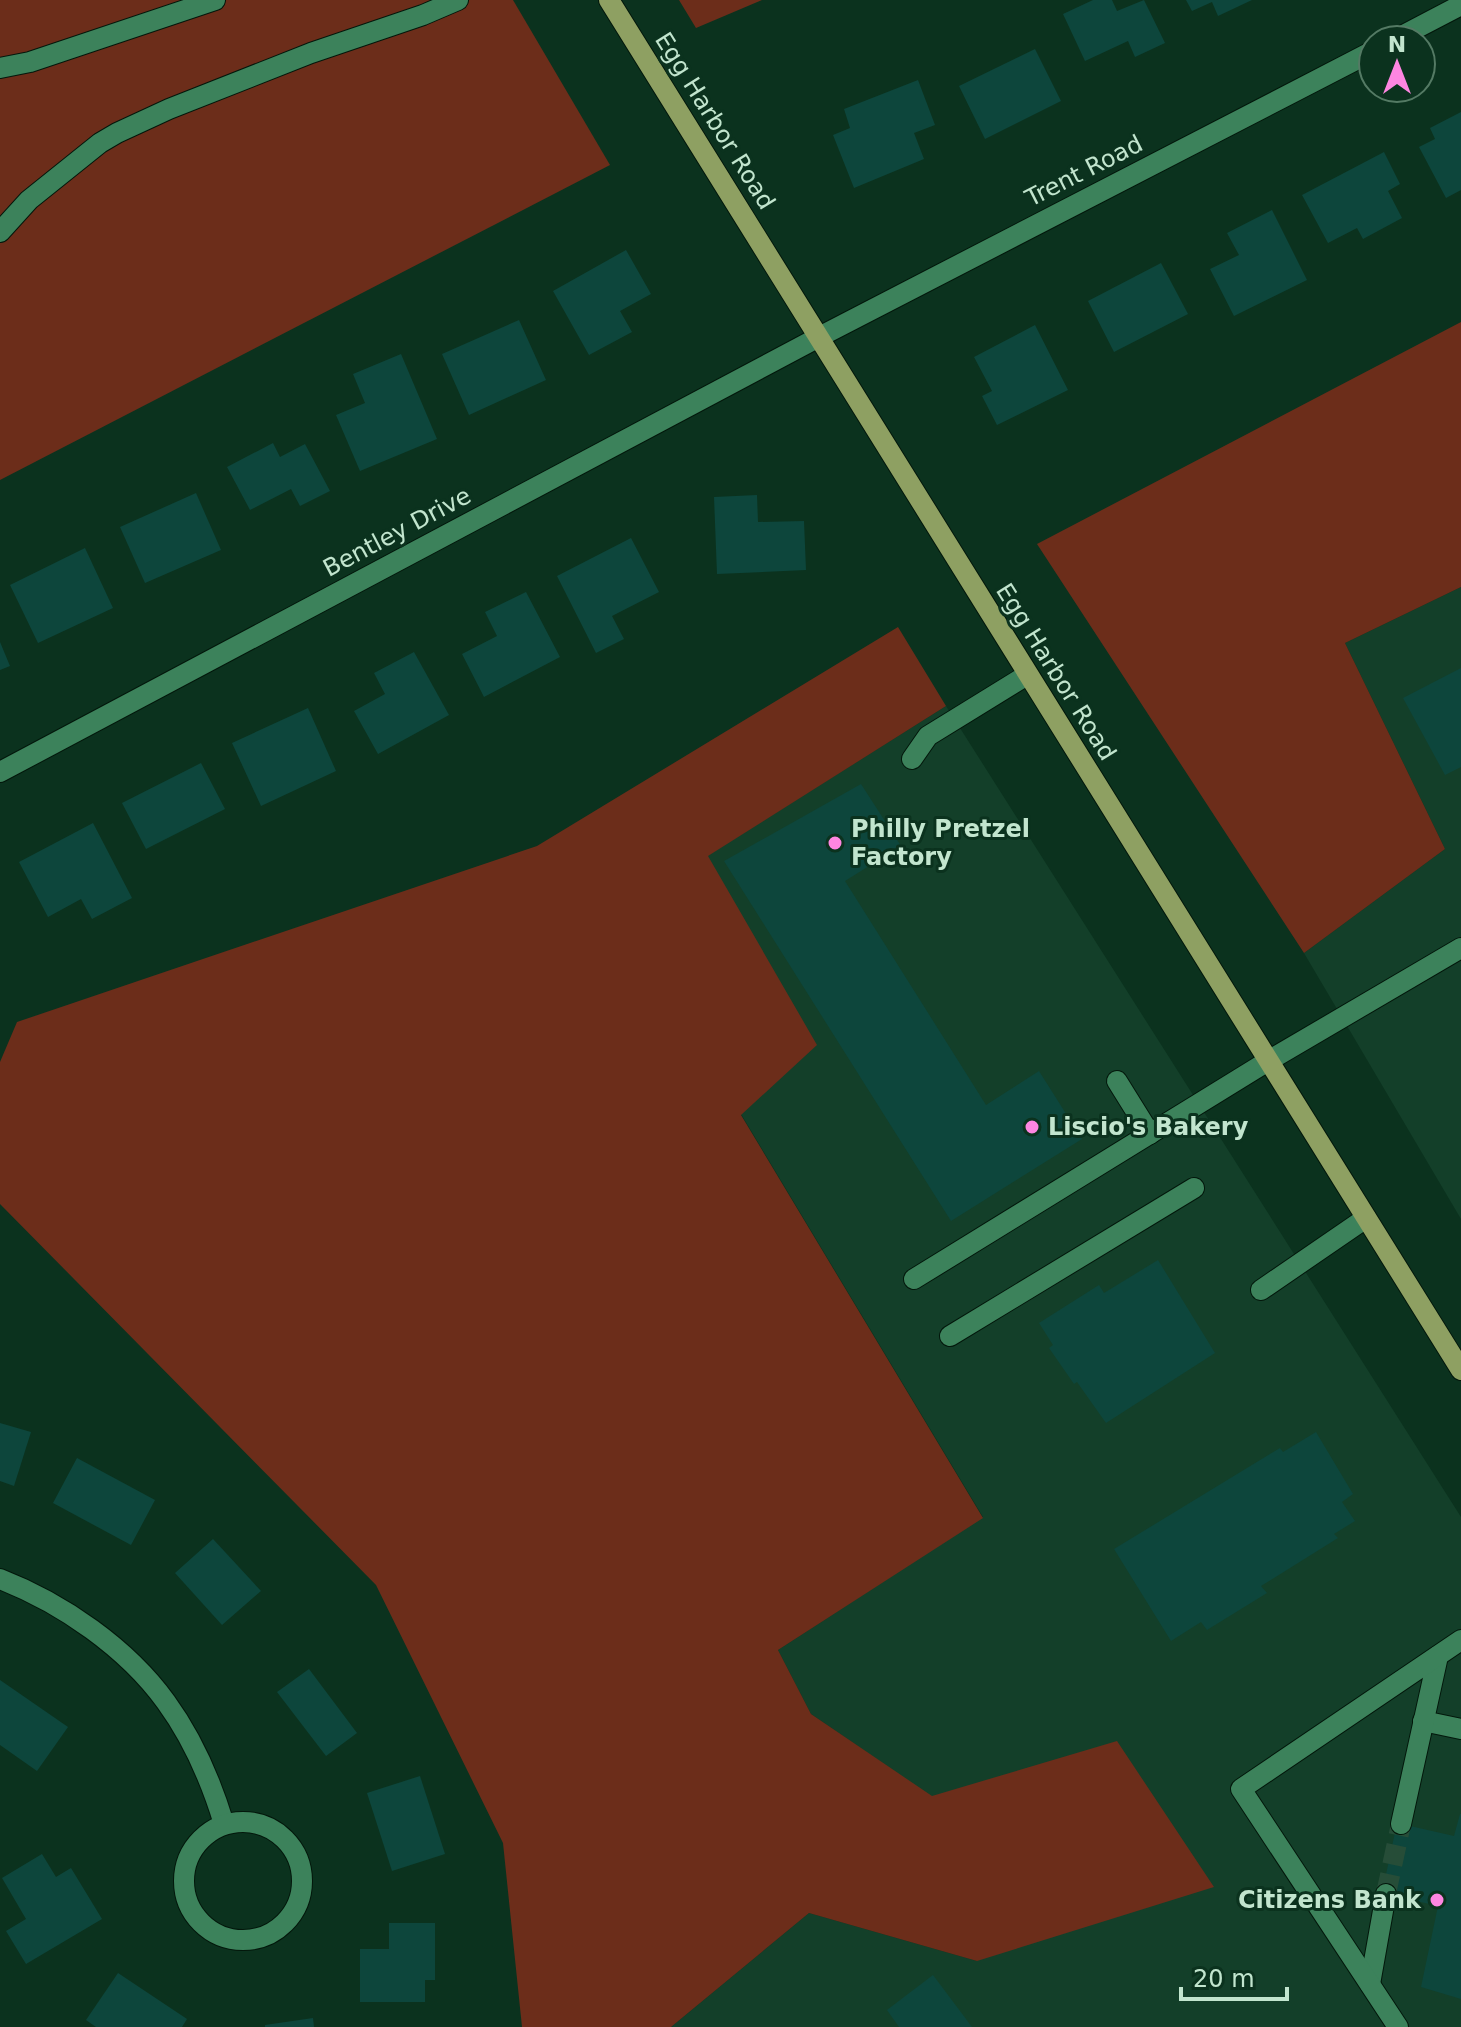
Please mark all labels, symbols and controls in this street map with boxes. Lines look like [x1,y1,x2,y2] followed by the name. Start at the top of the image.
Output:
[1357,24,1437,104] north arrow
[649,27,781,215] street label: Egg Harbor Road
[1388,32,1406,57] text: N
[1020,130,1147,213] street label: Trent Road
[318,481,476,583] street label: Bentley Drive
[990,578,1122,766] street label: Egg Harbor Road
[851,815,1030,871] place label: Philly Pretzel Factory
[826,834,844,852] marker: Philly Pretzel Factory
[1048,1113,1249,1141] place label: Liscio's Bakery
[1023,1118,1041,1136] marker: Liscio's Bakery
[1238,1886,1422,1914] place label: Citizens Bank
[1428,1891,1446,1909] marker: Citizens Bank
[1181,1951,1287,2001] scale bar
[1193,1965,1255,1993] text: 20 m

